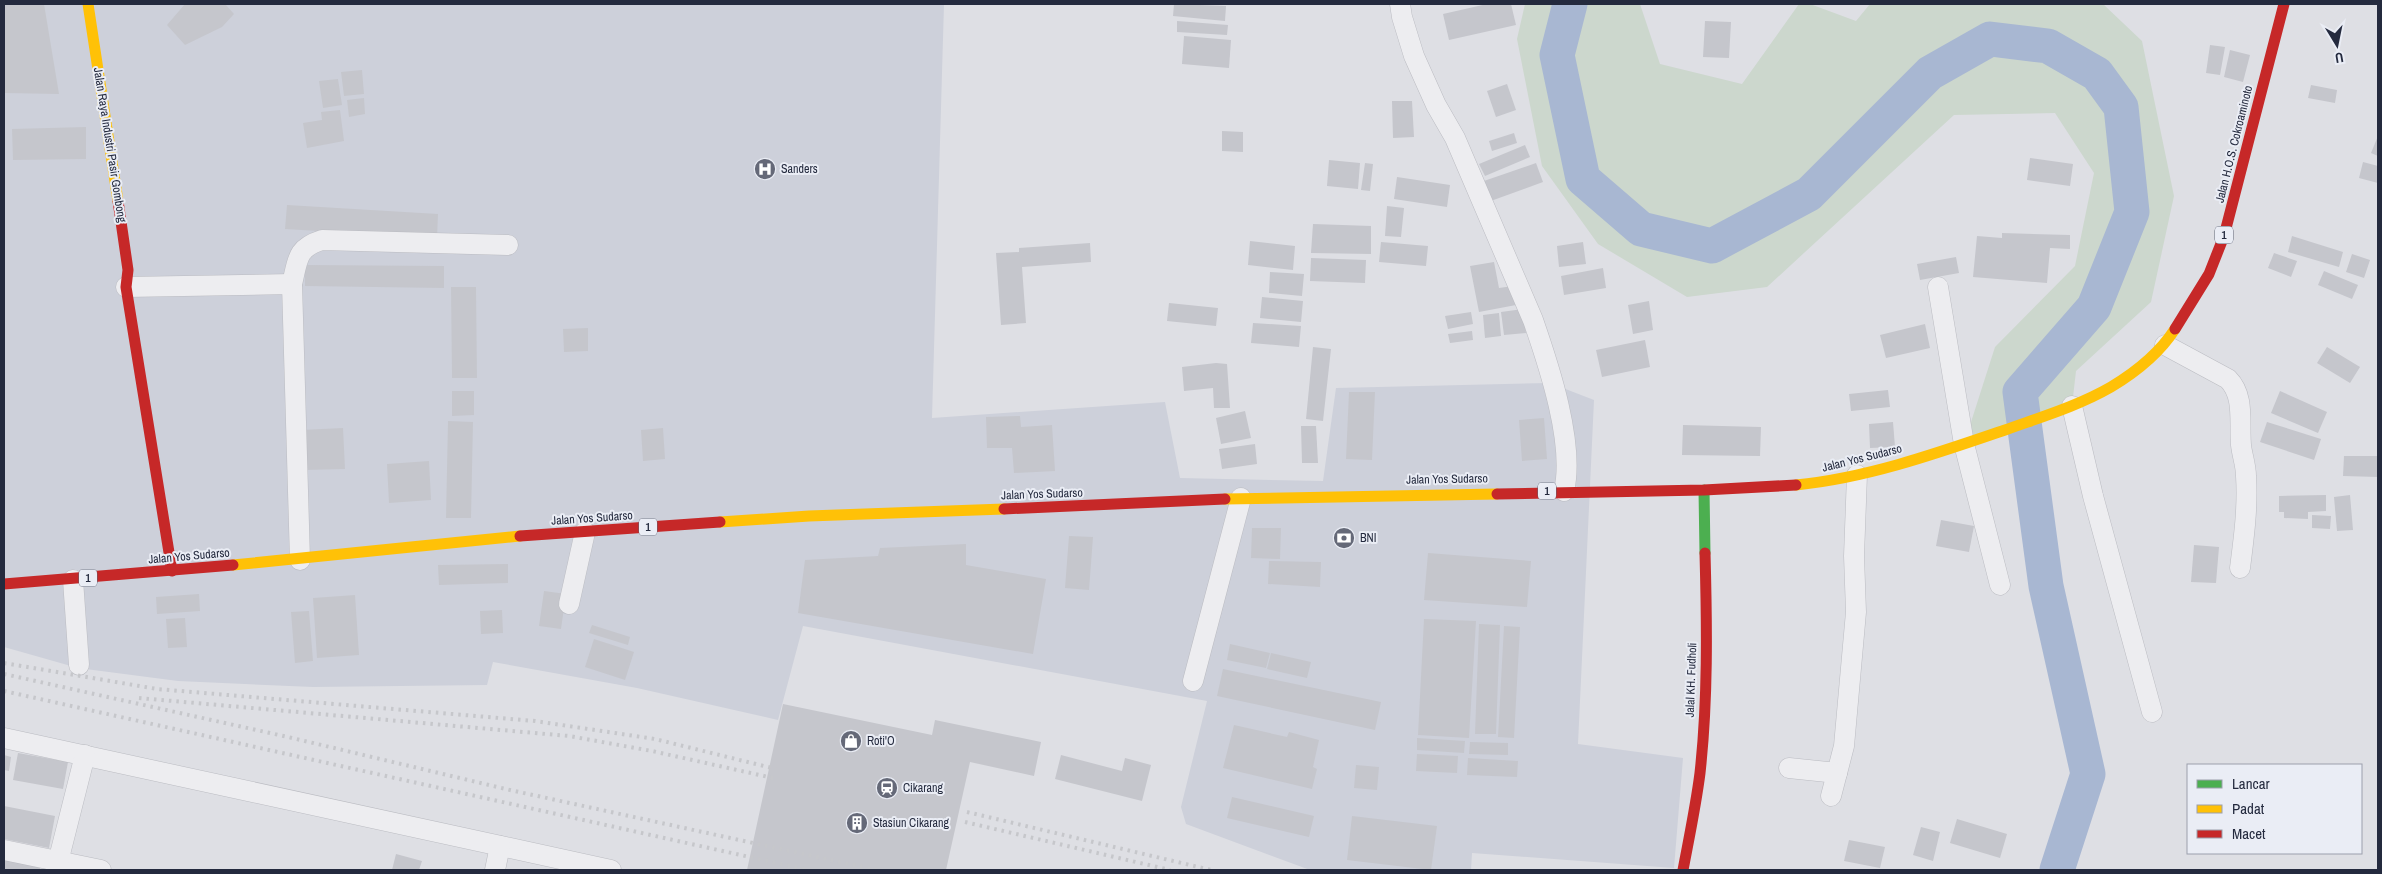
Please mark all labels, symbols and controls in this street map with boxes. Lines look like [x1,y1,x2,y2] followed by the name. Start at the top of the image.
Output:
[2312,20,2362,70] north arrow
[2334,48,2345,67] text: U
[90,66,130,224] street label: Jalan Raya Industri Pasir Gombong
[2212,84,2256,204] street label: Jalan H.O.S. Cokroaminoto
[753,157,777,181] hospital icon: Sanders
[781,161,818,177] place label: Sanders
[2215,226,2233,244] road number: 1
[1820,440,1904,476] street label: Jalan Yos Sudarso
[1406,470,1488,488] street label: Jalan Yos Sudarso
[1538,482,1556,500] road number: 1
[1001,485,1083,503] street label: Jalan Yos Sudarso
[551,507,633,529] street label: Jalan Yos Sudarso
[639,518,657,536] road number: 1
[1332,526,1356,550] bank icon: BNI
[1360,530,1376,546] place label: BNI
[148,544,230,568] street label: Jalan Yos Sudarso
[79,570,97,586] road number: 1
[1682,642,1700,718] street label: Jalal KH. Fudholi
[839,729,863,753] shop icon: Roti'O
[867,733,895,749] place label: Roti'O
[2187,764,2362,854] legend
[2232,773,2270,794] text: Lancar
[875,776,899,800] station icon: Cikarang
[903,780,943,796] place label: Cikarang
[2232,798,2265,819] text: Padat
[845,811,869,835] building icon: Stasiun Cikarang
[873,815,950,831] place label: Stasiun Cikarang
[2232,823,2266,844] text: Macet

